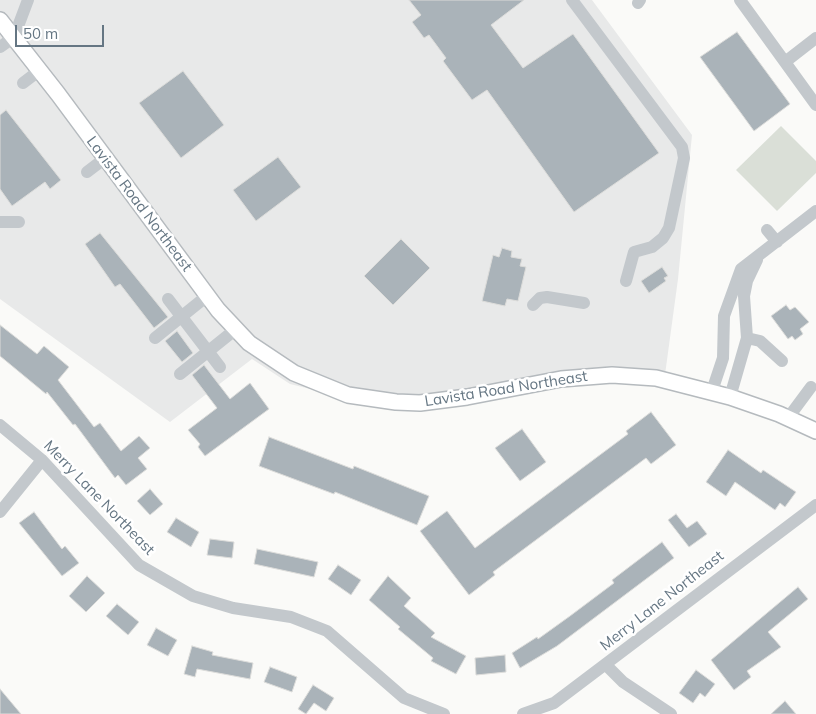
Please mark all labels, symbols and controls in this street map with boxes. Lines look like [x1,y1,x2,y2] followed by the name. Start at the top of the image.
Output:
[18,15,106,47] scale bar
[23,24,58,43] text: 50 m
[82,133,196,275] street label: Lavista Road Northeast
[423,367,589,411] street label: Lavista Road Northeast
[40,437,158,559] street label: Merry Lane Northeast
[597,547,727,655] street label: Merry Lane Northeast

